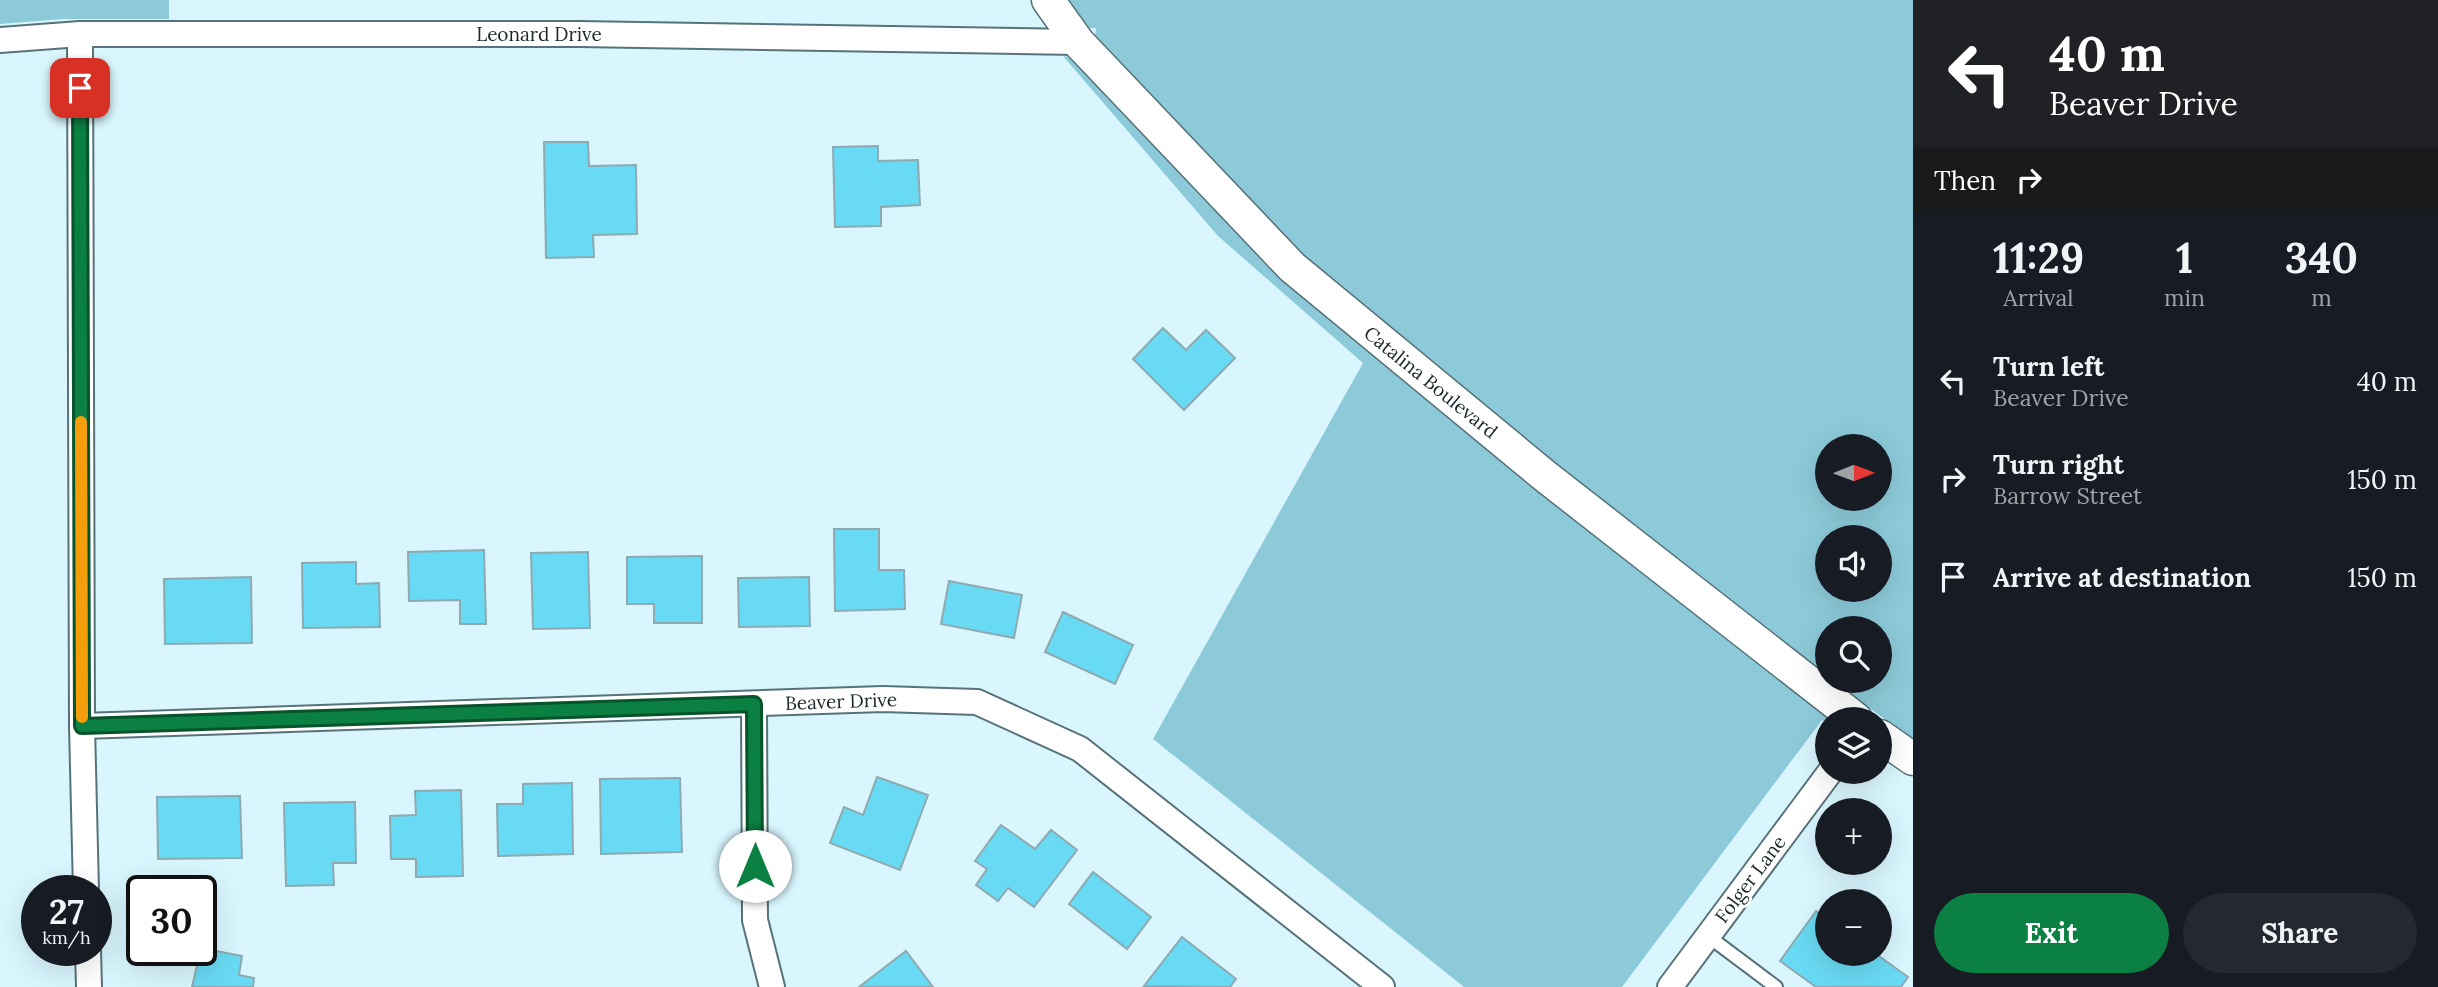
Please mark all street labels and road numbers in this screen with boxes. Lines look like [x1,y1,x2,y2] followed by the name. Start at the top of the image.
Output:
[476,22,602,46] street label: Leonard Drive
[1359,321,1503,443] street label: Catalina Boulevard
[785,687,897,715] street label: Beaver Drive
[1709,830,1791,928] street label: Folger Lane

